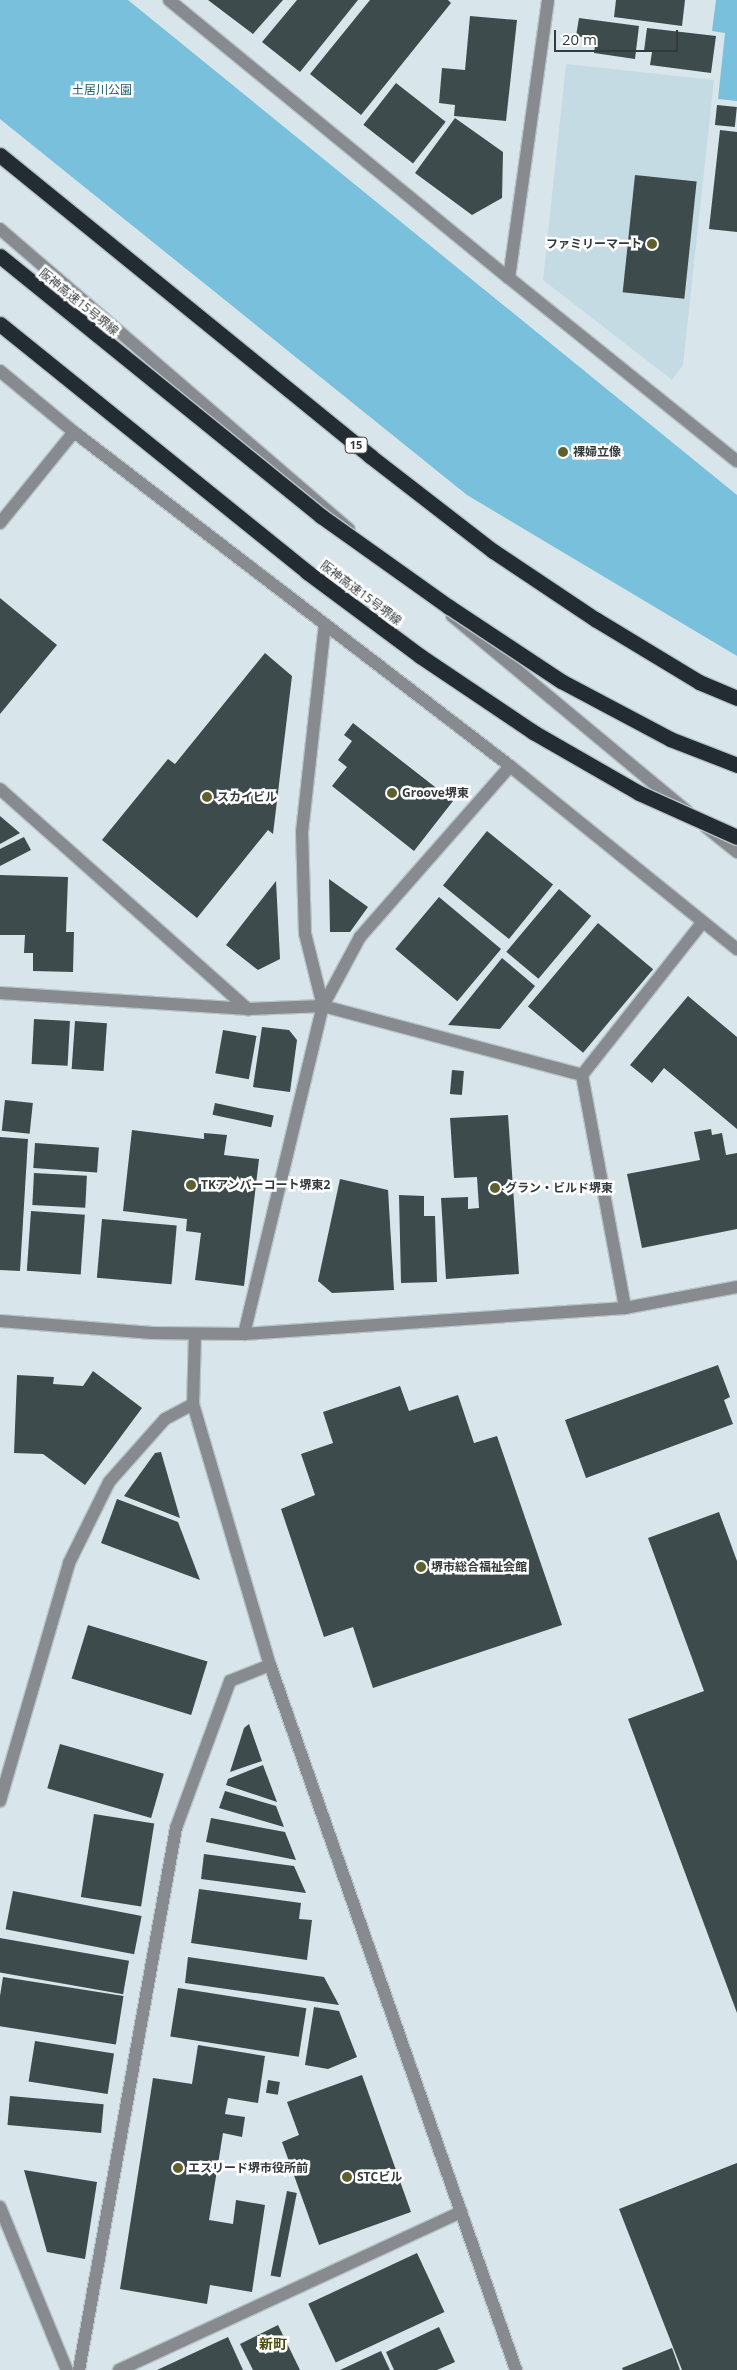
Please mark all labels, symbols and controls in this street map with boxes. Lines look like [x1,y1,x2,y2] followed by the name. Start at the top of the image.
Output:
[557,20,681,52] scale bar
[562,29,597,49] text: 20 m
[72,83,132,97] park label: 土居川公園
[546,237,642,251] place label: ファミリーマート
[646,238,658,250] marker: ファミリーマート
[36,266,122,338] street label: 阪神高速15号堺線
[344,436,368,454] road number: 15
[573,445,621,459] place label: 裸婦立像
[557,446,569,458] marker: 裸婦立像
[318,558,404,628] street label: 阪神高速15号堺線
[402,786,469,800] place label: Groove堺東
[386,787,398,799] marker: Groove堺東
[217,790,277,804] place label: スカイビル
[201,791,213,803] marker: スカイビル
[201,1178,331,1192] place label: TKアンバーコート堺東2
[185,1179,197,1191] marker: TKアンバーコート堺東2
[505,1181,613,1195] place label: グラン・ビルド堺東
[489,1182,501,1194] marker: グラン・ビルド堺東
[431,1560,527,1574] place label: 堺市総合福祉会館
[415,1561,427,1573] marker: 堺市総合福祉会館
[188,2161,308,2175] place label: エスリード堺市役所前
[172,2162,184,2174] marker: エスリード堺市役所前
[357,2170,402,2184] place label: STCビル
[341,2171,353,2183] marker: STCビル
[259,2336,287,2352] district label: 新町

